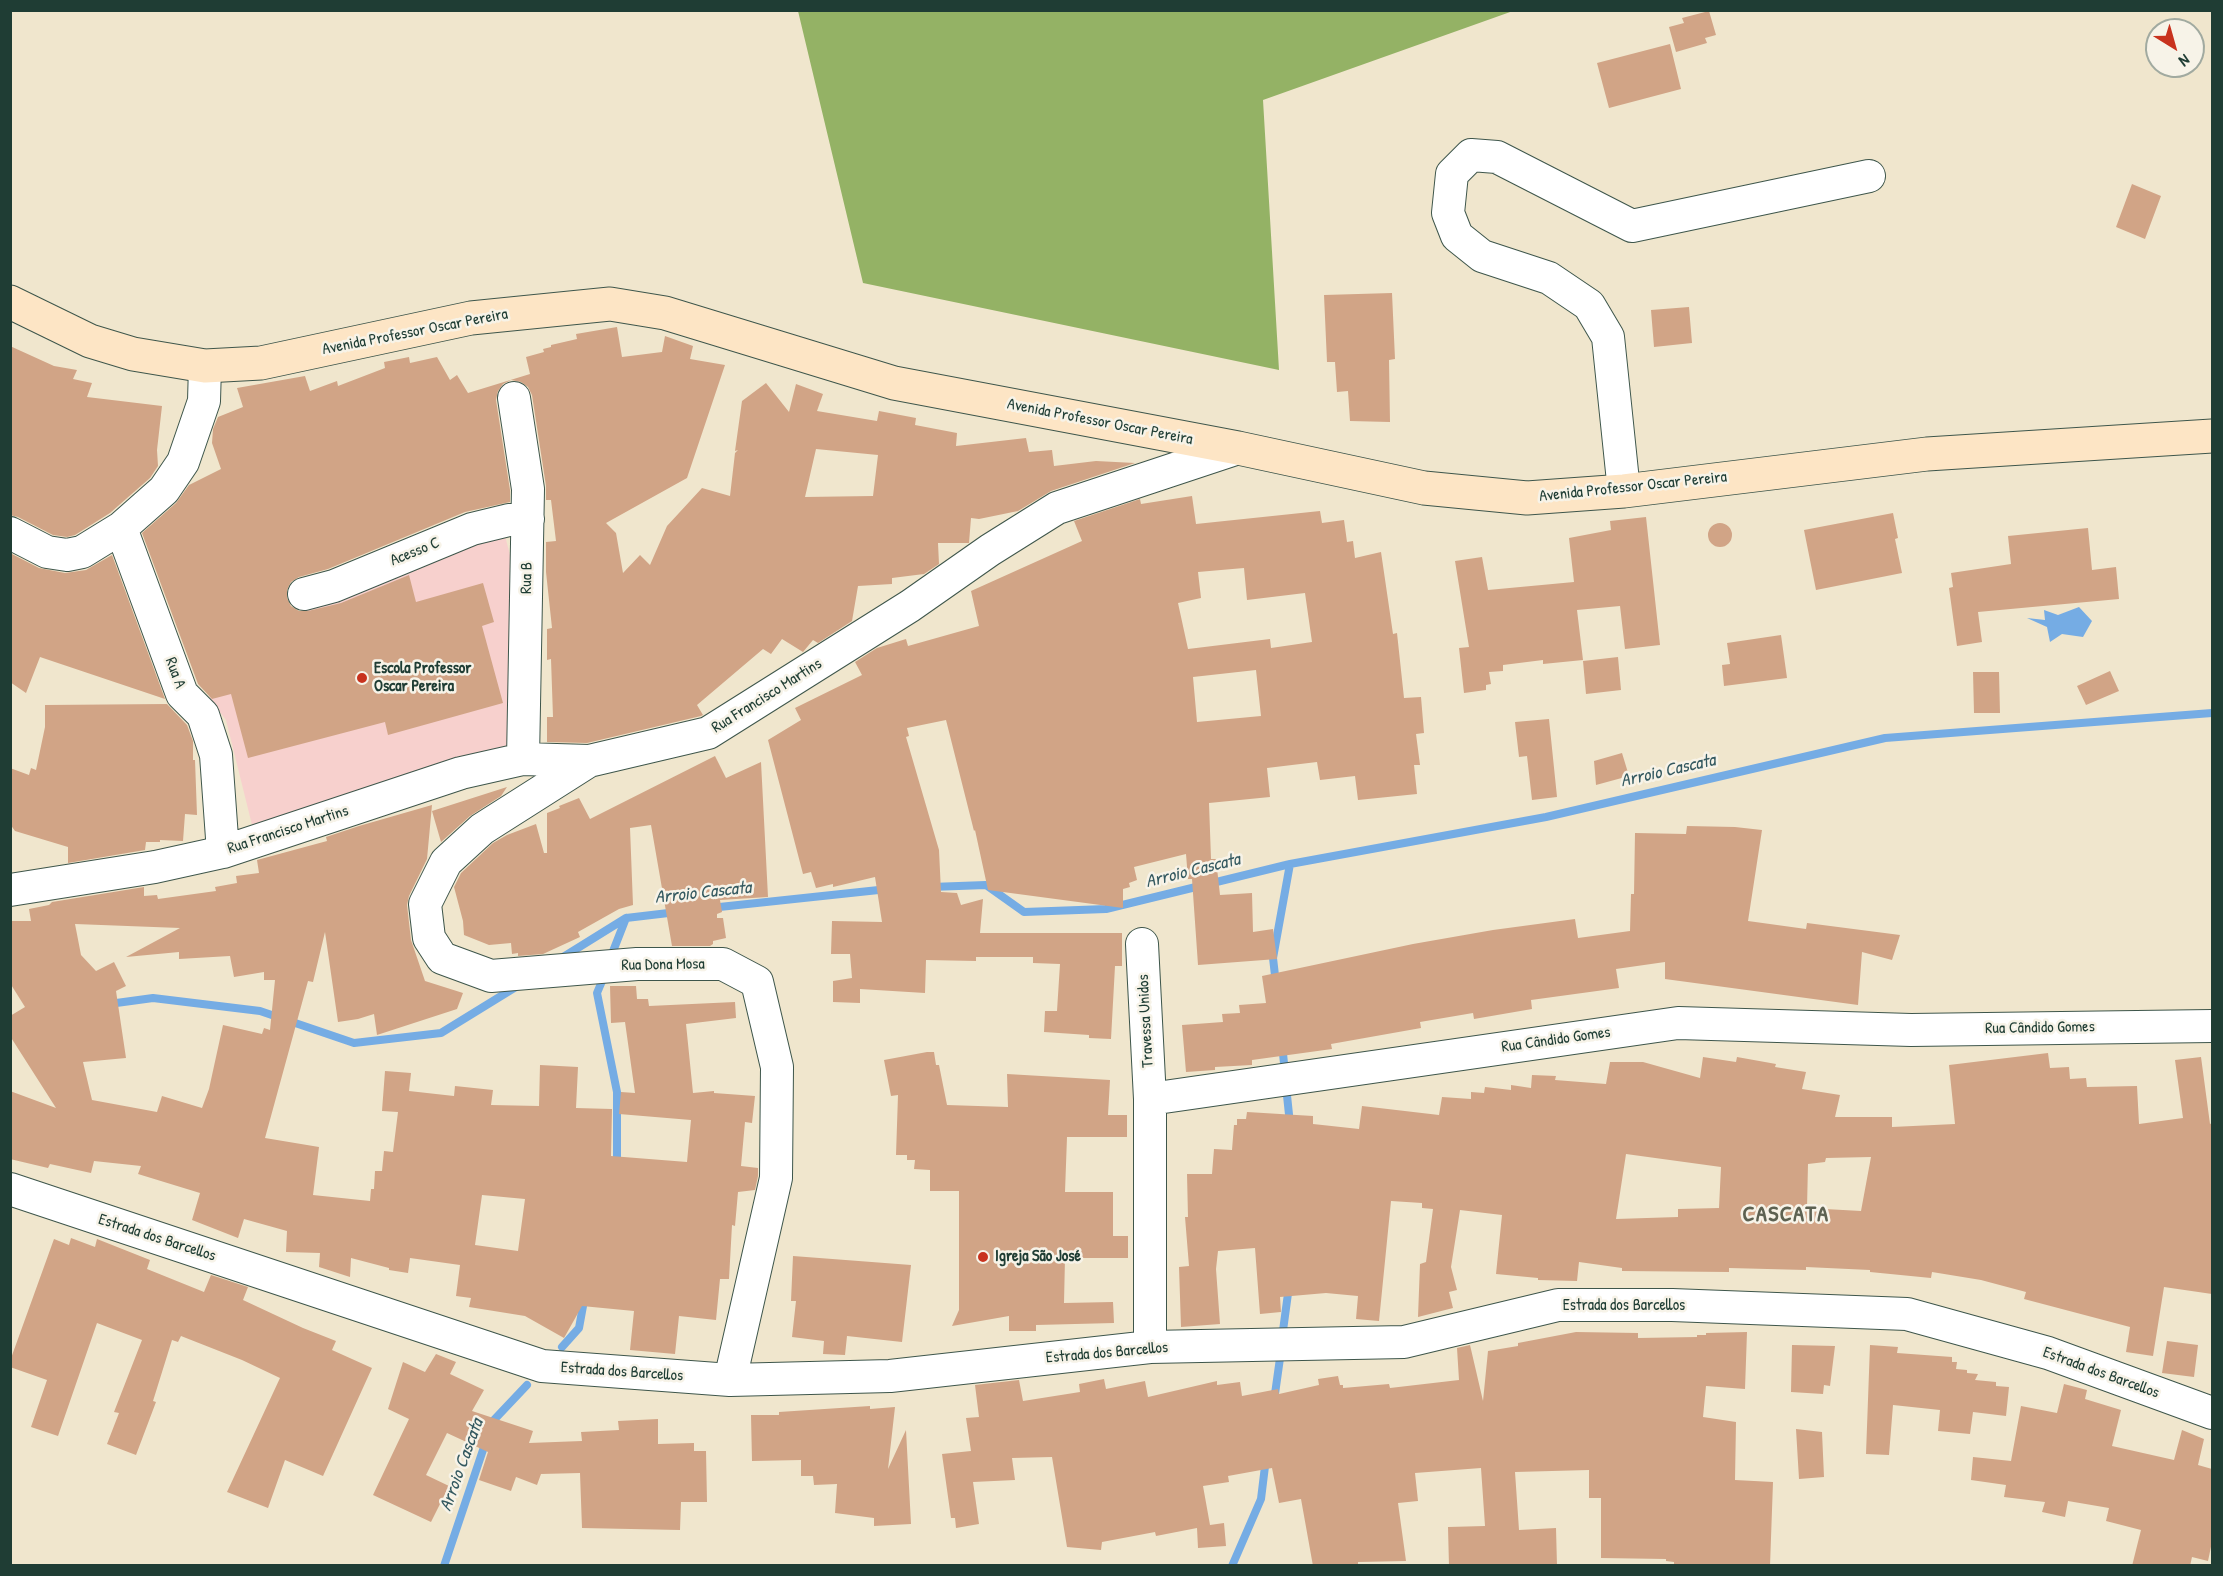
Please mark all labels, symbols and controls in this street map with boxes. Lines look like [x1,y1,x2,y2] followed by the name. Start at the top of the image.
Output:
[2145,18,2205,78] north arrow
[2175,49,2195,72] text: N
[321,305,509,359] street label: Avenida Professor Oscar Pereira
[1006,395,1194,449] street label: Avenida Professor Oscar Pereira
[1538,468,1728,506] street label: Avenida Professor Oscar Pereira
[387,533,443,571] street label: Acesso C
[517,562,537,594] street label: Rua B
[708,654,826,738] street label: Rua Francisco Martins
[160,655,190,691] street label: Rua A
[374,659,471,697] place label: Escola Professor Oscar Pereira
[355,671,369,685] marker: Escola Professor Oscar Pereira
[1619,750,1717,792] water label: Arroio Cascata
[225,801,351,859] street label: Rua Francisco Martins
[1144,849,1242,893] water label: Arroio Cascata
[654,877,752,909] water label: Arroio Cascata
[621,955,705,975] street label: Rua Dona Mosa
[1134,974,1158,1068] street label: Travessa Unidos
[1985,1017,2095,1039] street label: Rua Cândido Gomes
[1500,1023,1612,1057] street label: Rua Cândido Gomes
[1742,1202,1830,1228] district label: CASCATA
[96,1210,218,1266] street label: Estrada dos Barcellos
[995,1247,1081,1267] place label: Igreja São José
[976,1250,990,1264] marker: Igreja São José
[1563,1296,1685,1316] street label: Estrada dos Barcellos
[1045,1338,1169,1368] street label: Estrada dos Barcellos
[2040,1343,2162,1403] street label: Estrada dos Barcellos
[560,1358,684,1386] street label: Estrada dos Barcellos
[435,1416,489,1514] water label: Arroio Cascata

